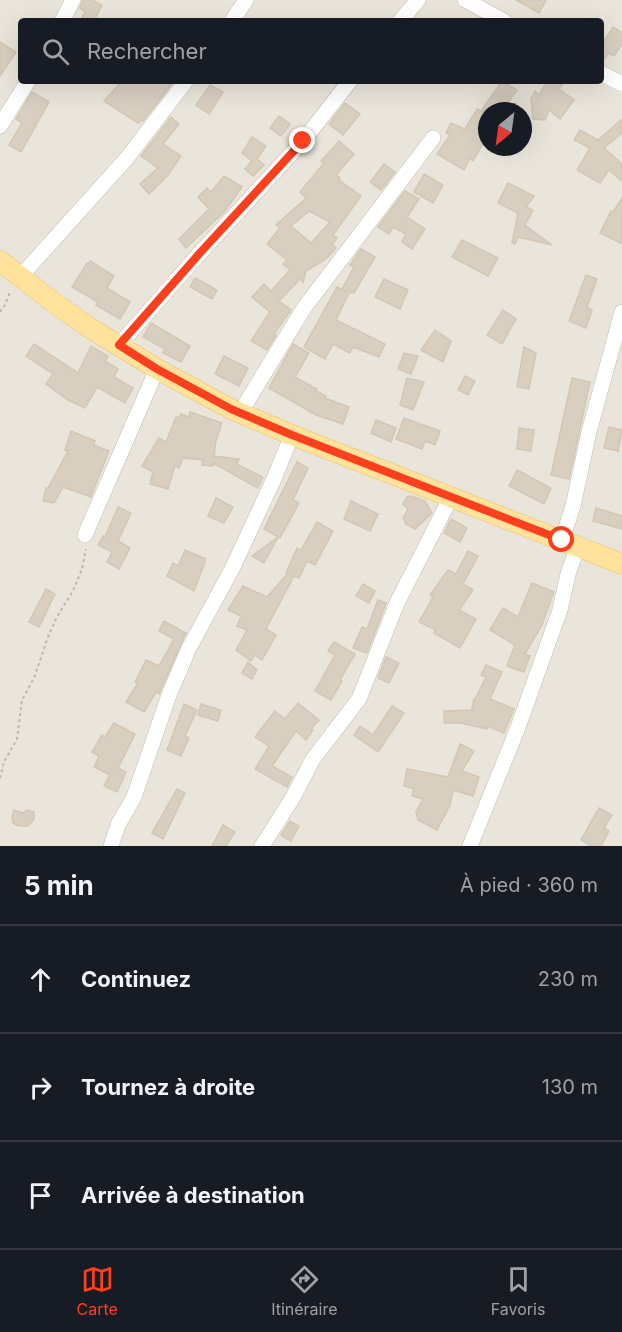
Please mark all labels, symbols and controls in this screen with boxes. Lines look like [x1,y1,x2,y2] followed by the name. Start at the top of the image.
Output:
[18,18,604,84] search box
[39,35,72,68] icon: search
[87,38,207,64] text: Rechercher
[478,102,532,156] north arrow
[289,127,315,153] route end
[548,526,574,552] route start
[24,870,94,901] text: 5 min
[460,873,598,897] text: À pied · 360 m
[24,963,57,996] icon: ahead
[81,966,191,992] text: Continuez
[538,967,598,991] text: 230 m
[24,1071,57,1104] icon: right
[81,1074,255,1100] text: Tournez à droite
[542,1075,598,1099] text: 130 m
[24,1179,57,1212] icon: arrive
[81,1182,305,1208] text: Arrivée à destination
[77,1263,118,1319] tab: Carte
[271,1263,338,1319] tab: Itinéraire
[491,1263,545,1319] tab: Favoris

